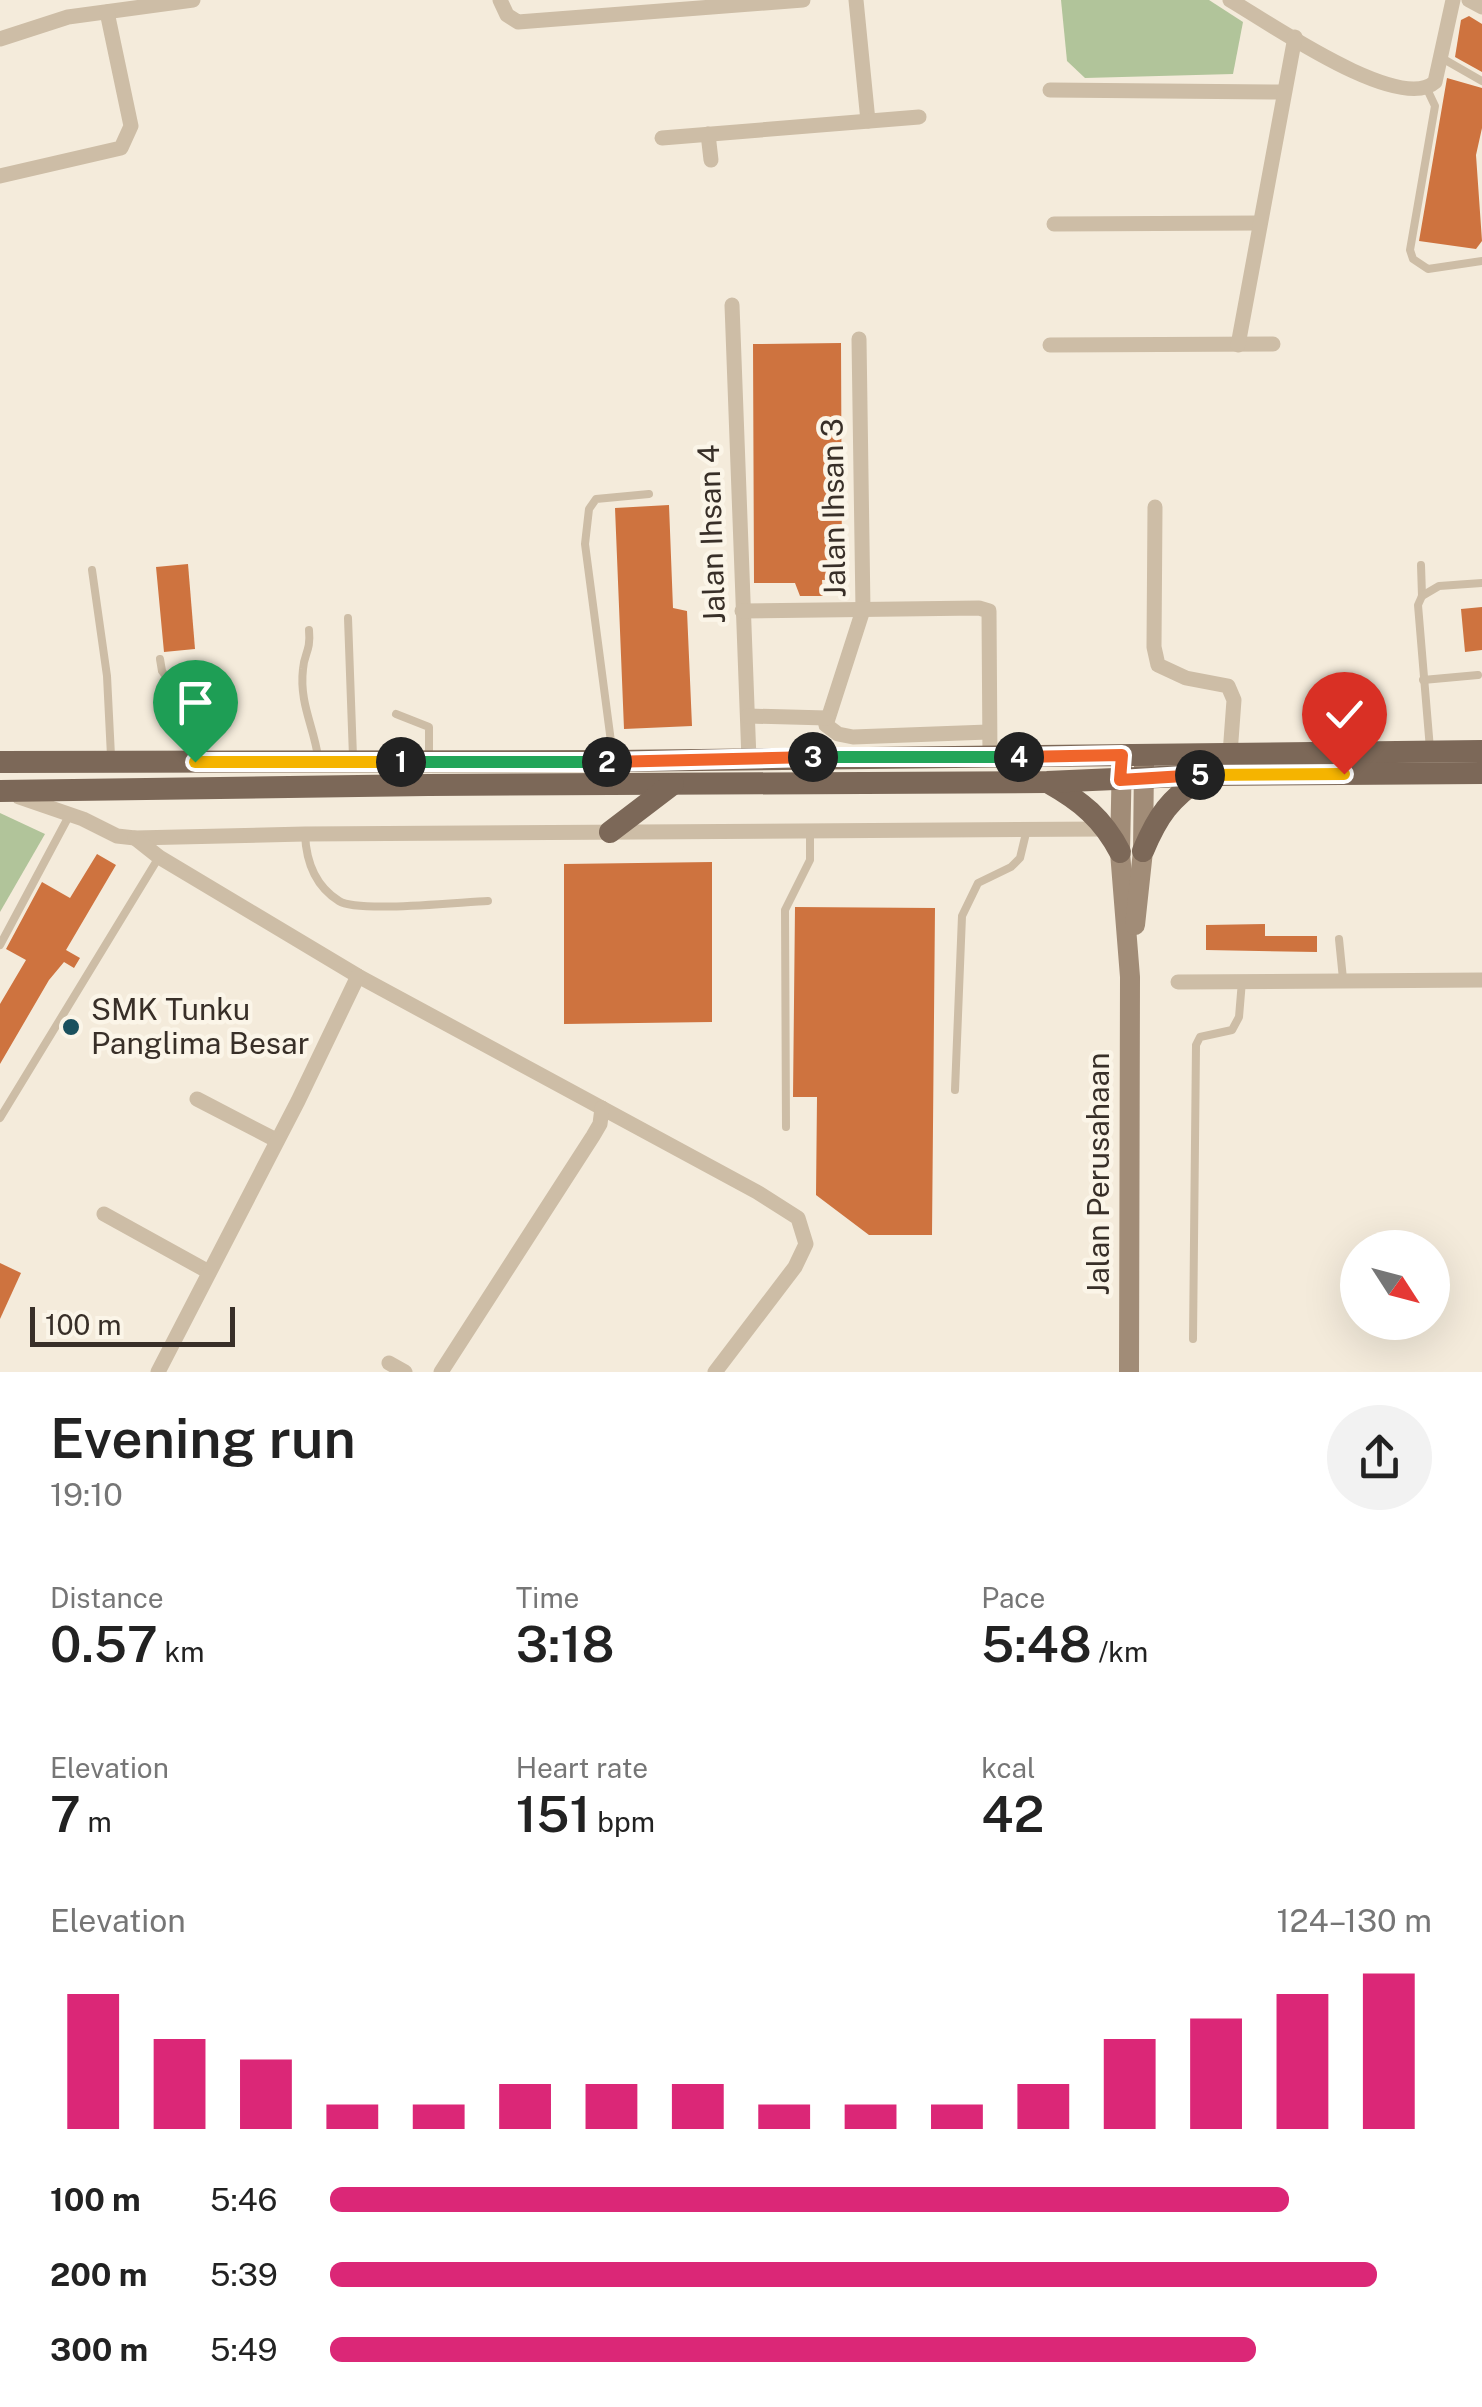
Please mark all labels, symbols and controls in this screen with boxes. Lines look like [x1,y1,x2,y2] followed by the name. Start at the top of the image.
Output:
[813,418,853,598] street label: Jalan Ihsan 3
[690,444,732,624] street label: Jalan Ihsan 4
[153,660,238,763] pin
[1302,672,1387,775] pin
[168,675,223,730] icon: arrive
[1317,687,1372,742] icon: check
[788,732,838,782] pin: 3
[994,732,1044,782] pin: 4
[376,737,426,787] pin: 1
[582,737,632,787] pin: 2
[804,740,822,773] text: 3
[1010,740,1028,773] text: 4
[395,745,407,778] text: 1
[598,745,616,778] text: 2
[1175,750,1225,800] pin: 5
[1191,758,1209,791] text: 5
[91,991,309,1061] place label: SMK Tunku Panglima Besar
[60,1016,82,1038] marker: SMK Tunku Panglima Besar
[1080,1053,1116,1295] street label: Jalan Perusahaan
[1340,1230,1450,1340] north arrow
[1340,1230,1450,1340] map controls
[30,1302,235,1346] scale bar
[45,1308,122,1341] text: 100 m
[1327,1405,1432,1510] button: share
[50,1406,356,1470] text: Evening run
[50,1476,123,1513] text: 19:10
[50,1581,164,1614] text: Distance
[516,1581,579,1614] text: Time
[981,1581,1045,1614] text: Pace
[50,1614,158,1673] text: 0.57
[516,1614,615,1673] text: 3:18
[981,1614,1092,1673] text: 5:48
[158,1635,204,1668] text: km
[1092,1635,1148,1668] text: /km
[50,1751,169,1784] text: Elevation
[516,1751,648,1784] text: Heart rate
[981,1751,1035,1784] text: kcal
[50,1784,81,1843] text: 7
[516,1784,590,1843] text: 151
[981,1784,1044,1843] text: 42
[81,1805,112,1838] text: m
[590,1805,655,1838] text: bpm
[50,1902,186,1939] text: Elevation
[1276,1902,1432,1939] text: 124–130 m
[50,2181,141,2218] text: 100 m
[210,2181,278,2218] text: 5:46
[50,2256,147,2293] text: 200 m
[210,2256,278,2293] text: 5:39
[50,2331,148,2368] text: 300 m
[210,2331,278,2368] text: 5:49

